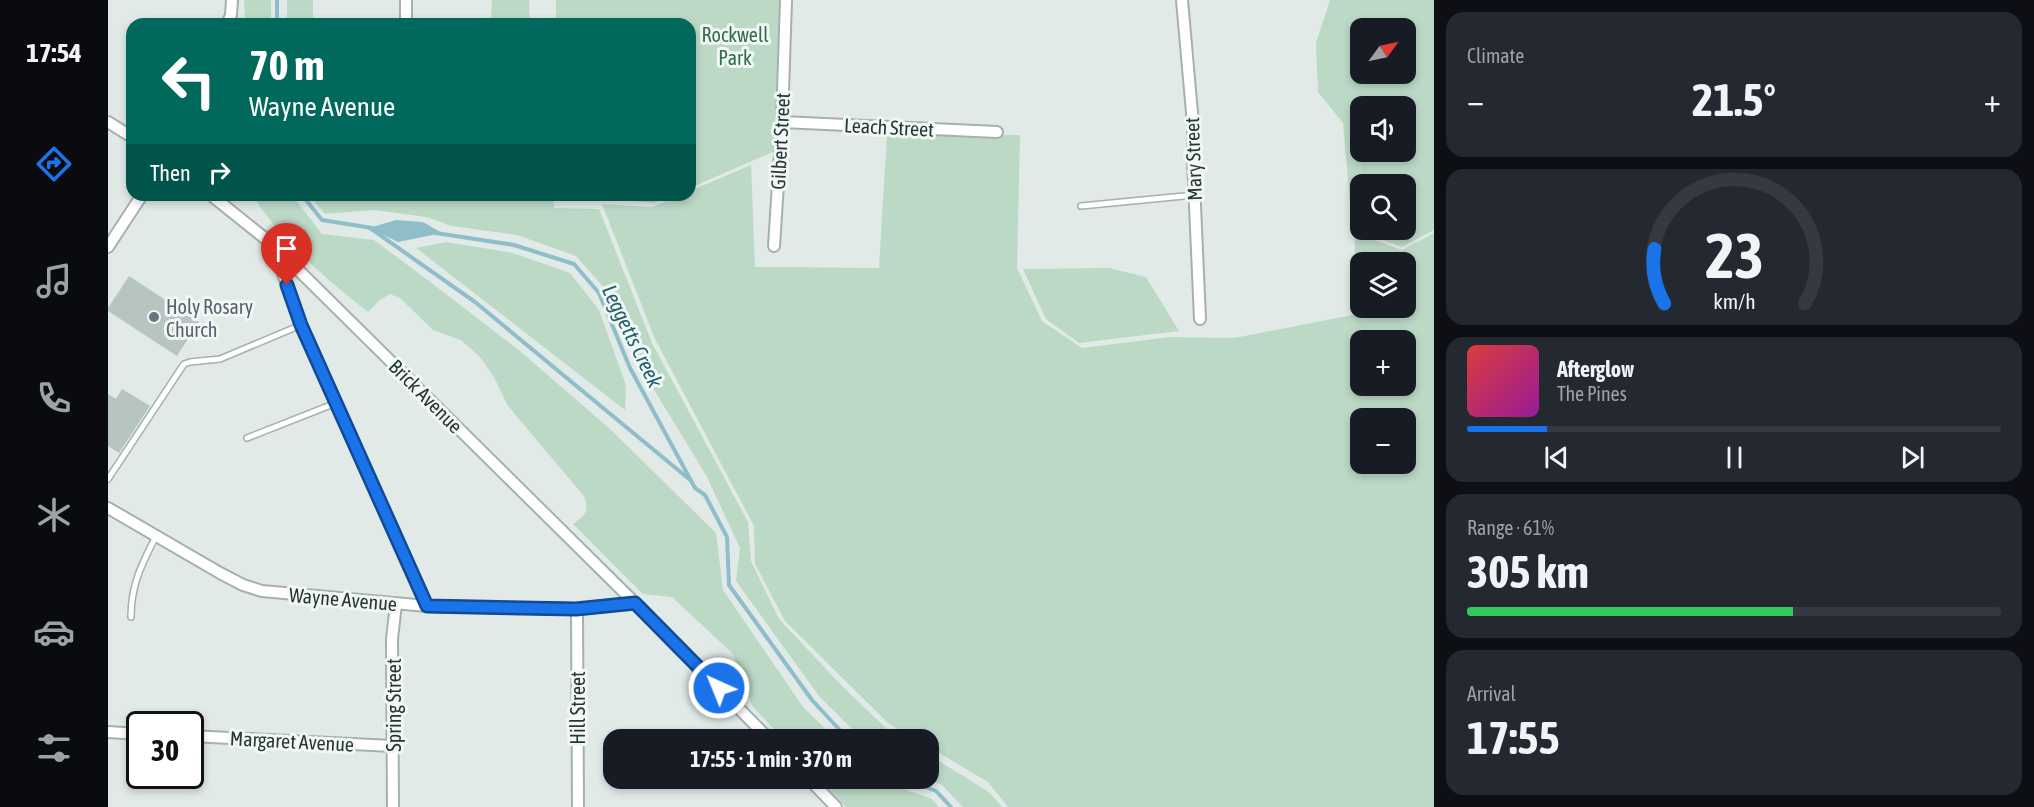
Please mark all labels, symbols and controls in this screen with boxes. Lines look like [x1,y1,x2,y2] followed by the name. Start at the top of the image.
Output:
[1350,18,1416,84] north arrow
[1350,18,1416,474] map controls
[701,23,769,69] park label: Rockwell Park
[26,37,82,68] text: 17:54
[249,41,324,89] text: 70 m
[150,42,228,120] icon: left
[1467,44,1524,67] text: Climate
[1692,74,1776,126] text: 21.5°
[1467,81,1484,119] text: −
[1984,81,2001,119] text: +
[249,91,395,122] text: Wayne Avenue
[766,92,794,190] street label: Gilbert Street
[1350,96,1416,162] button: sound
[844,113,935,141] street label: Leach Street
[1180,117,1206,201] street label: Mary Street
[33,143,75,185] icon: directions
[203,156,236,189] icon: right
[150,160,191,186] text: Then
[1350,174,1416,240] button: search
[1705,220,1763,291] text: 23
[261,223,312,285] pin
[270,232,303,265] icon: arrive
[1350,252,1416,318] button: layers
[33,260,75,302] icon: music
[598,281,668,392] water label: Leggetts Creek
[1713,289,1755,314] text: km/h
[166,295,253,341] place label: Holy Rosary Church
[147,310,161,324] marker: Holy Rosary Church
[1350,330,1416,396] button: +
[385,355,467,437] street label: Brick Avenue
[1557,356,1634,382] text: Afterglow
[33,377,75,419] icon: phone
[1557,382,1627,405] text: The Pines
[1350,408,1416,474] button: −
[1540,441,1573,474] icon: previous
[1718,441,1751,474] icon: pause
[1896,441,1929,474] icon: next
[33,494,75,536] icon: climate
[1467,516,1554,539] text: Range · 61%
[1467,546,1589,598] text: 305 km
[288,583,398,615] street label: Wayne Avenue
[33,611,75,653] icon: car
[687,656,751,720] position arrow
[382,658,405,752] street label: Spring Street
[566,671,589,745] street label: Hill Street
[1467,682,1516,705] text: Arrival
[126,711,204,789] speed limit sign: 30
[1467,712,1560,764] text: 17:55
[229,726,355,756] street label: Margaret Avenue
[33,727,75,769] icon: filters
[690,746,852,772] text: 17:55 · 1 min · 370 m

